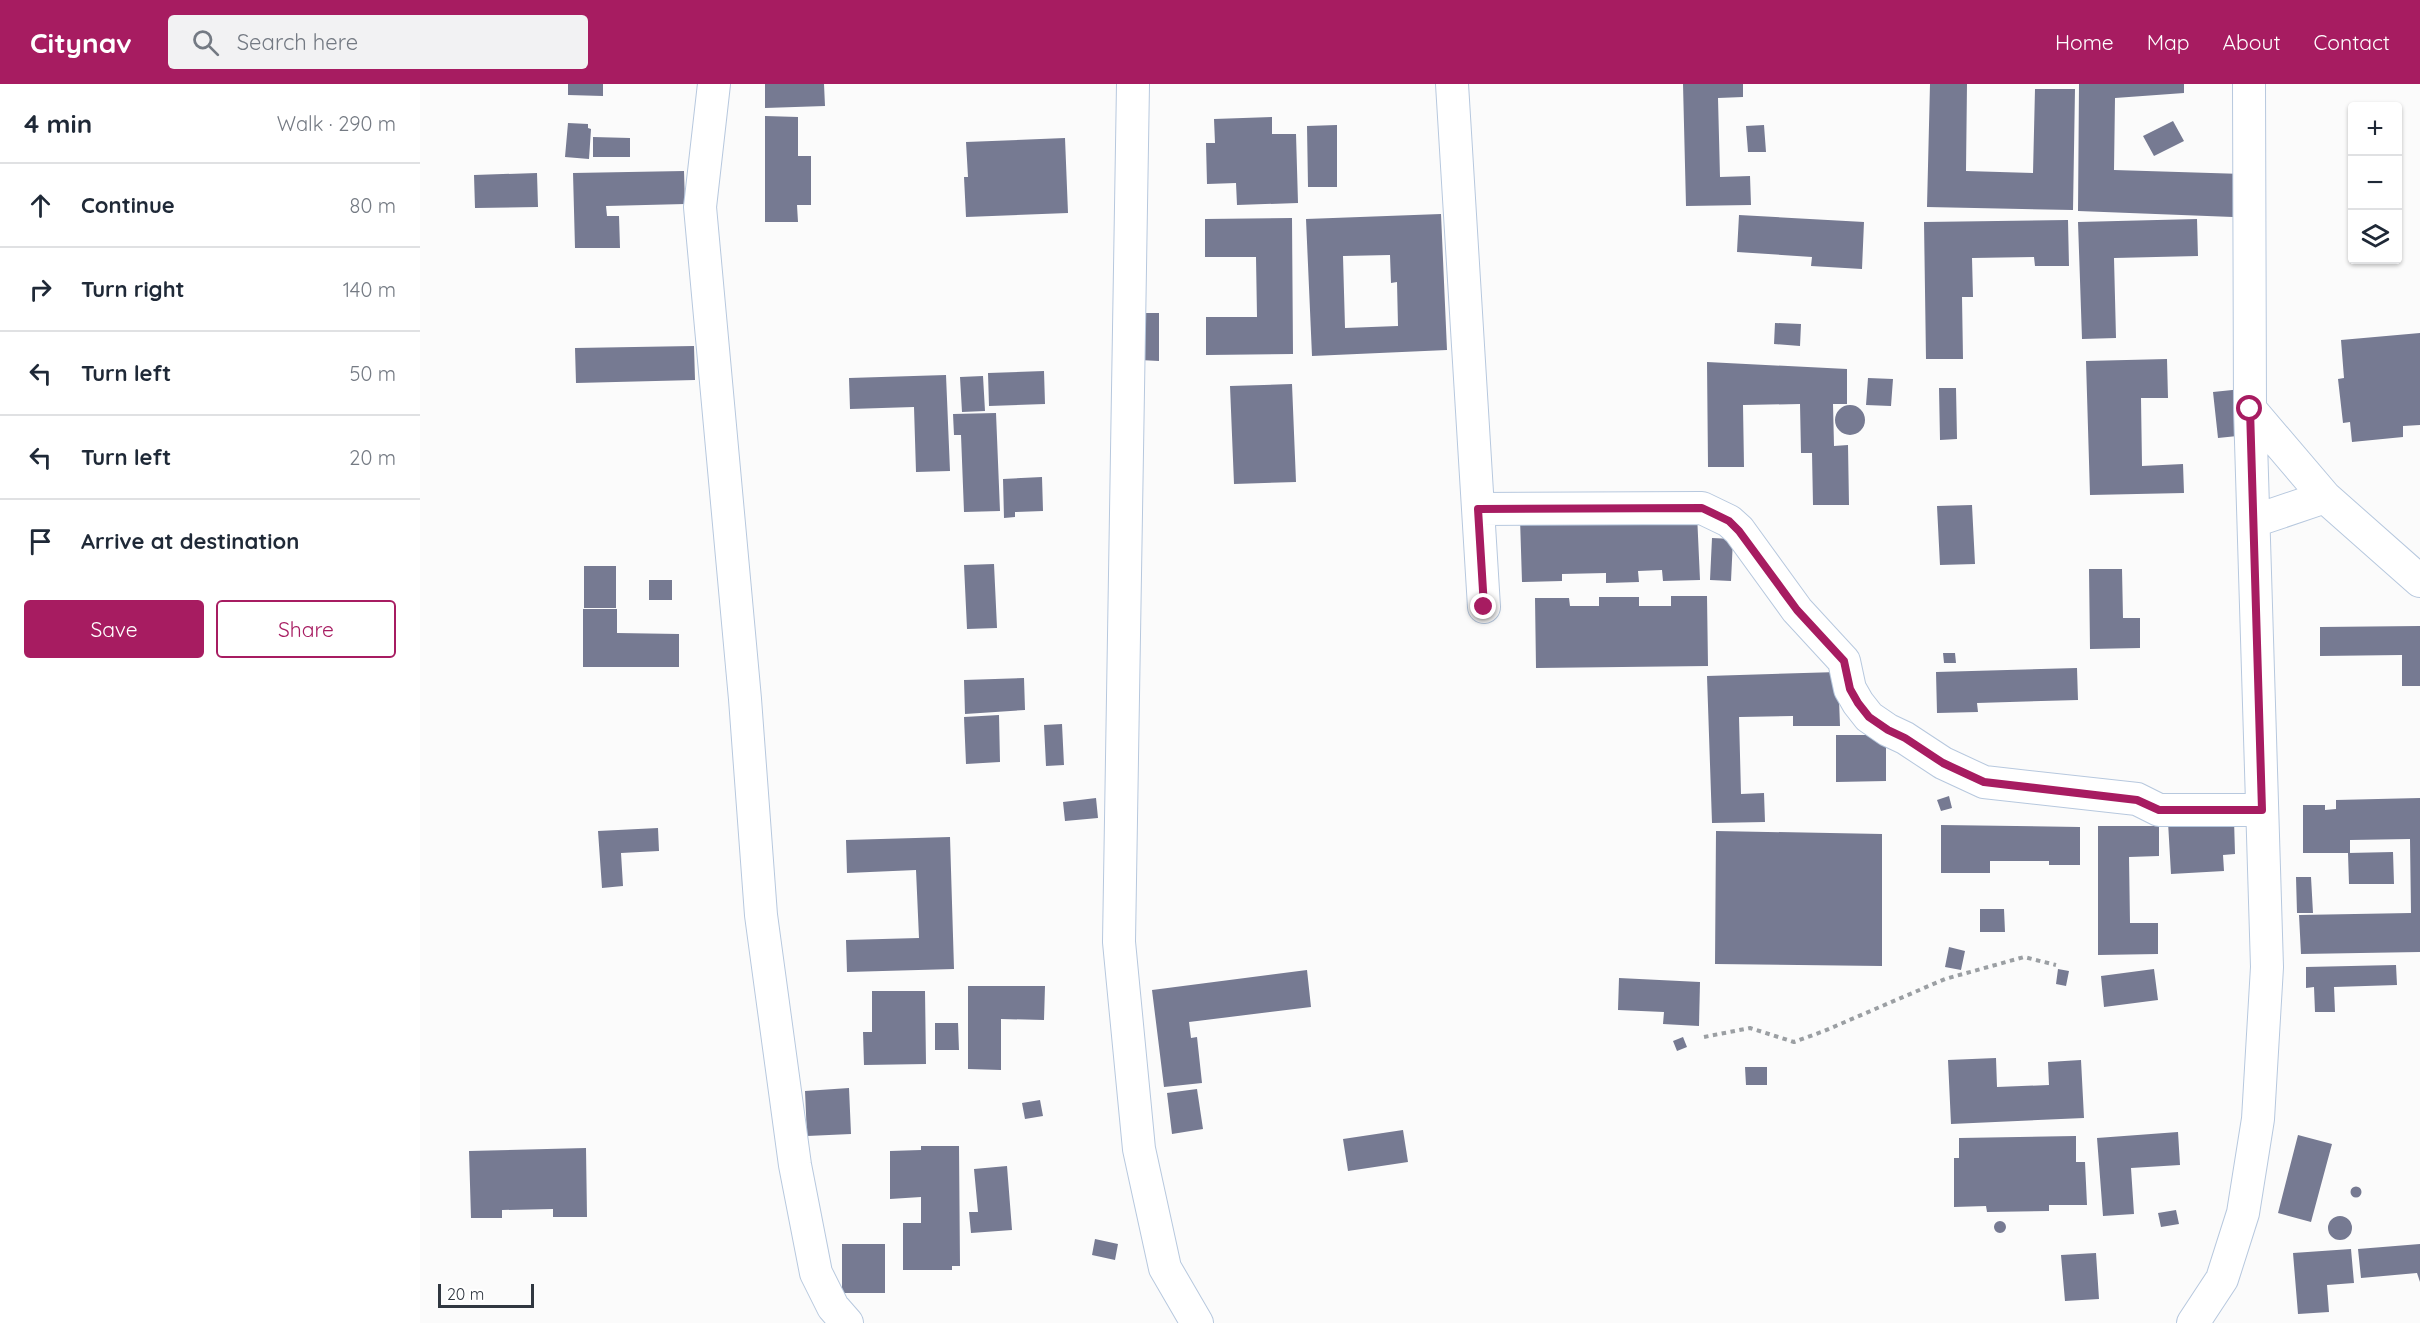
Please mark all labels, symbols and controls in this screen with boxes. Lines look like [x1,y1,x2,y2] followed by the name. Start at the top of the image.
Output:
[168,15,588,69] search box
[30,25,132,60] text: Citynav
[189,26,222,59] icon: search
[237,28,358,56] text: Search here
[2055,29,2114,55] text: Home
[2147,29,2190,55] text: Map
[2223,29,2281,55] text: About
[2314,29,2390,55] text: Contact
[2348,102,2402,264] map controls
[2348,102,2402,156] button: +
[24,107,92,140] text: 4 min
[277,111,396,136] text: Walk · 290 m
[2348,156,2402,210] button: −
[24,189,57,222] icon: ahead
[81,191,175,219] text: Continue
[350,193,396,218] text: 80 m
[2348,210,2402,264] button: layers
[24,273,57,306] icon: right
[81,275,185,303] text: Turn right
[343,277,396,302] text: 140 m
[24,357,57,390] icon: left
[81,359,171,387] text: Turn left
[350,361,396,386] text: 50 m
[2236,395,2262,421] route start
[24,441,57,474] icon: left
[81,443,171,471] text: Turn left
[349,445,396,470] text: 20 m
[24,525,57,558] icon: arrive
[81,527,299,555] text: Arrive at destination
[1470,593,1496,619] route end
[24,600,204,658] button: Save
[216,600,396,658] button: Share
[438,1281,534,1308] scale bar
[447,1284,484,1304] text: 20 m

